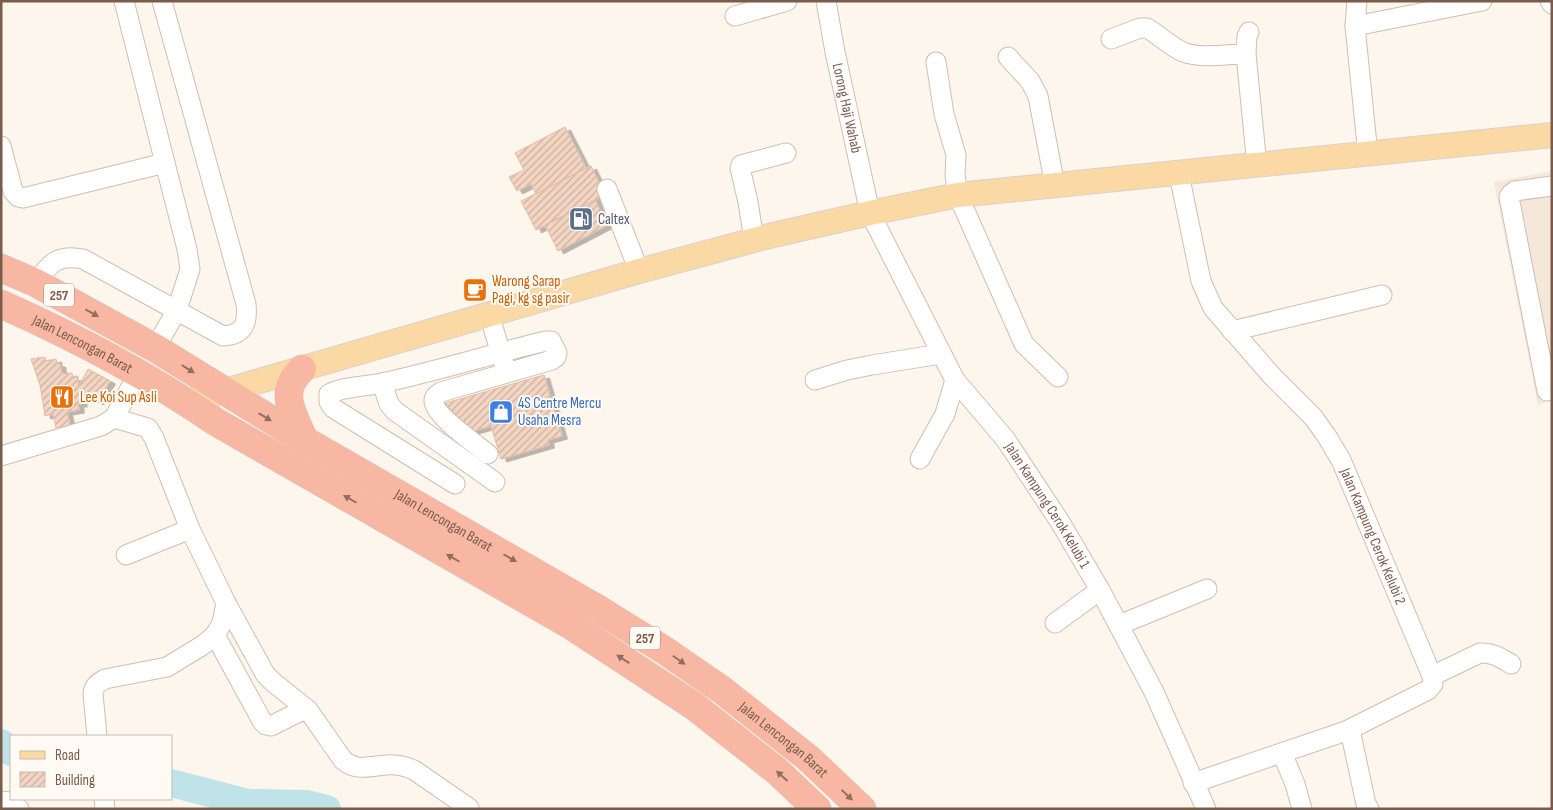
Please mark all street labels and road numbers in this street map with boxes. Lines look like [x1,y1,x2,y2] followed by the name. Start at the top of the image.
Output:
[828,61,866,155] street label: Lorong Haji Wahab
[44,284,74,306] road number: 257
[29,310,137,378] street label: Jalan Lencongan Barat
[1000,438,1095,572] street label: Jalan Kampung Cerok Kelubi 1
[1336,464,1410,608] street label: Jalan Kampung Cerok Kelubi 2
[390,484,497,556] street label: Jalan Lencongan Barat
[630,626,660,650] road number: 257
[734,697,833,782] street label: Jalan Lencongan Barat

